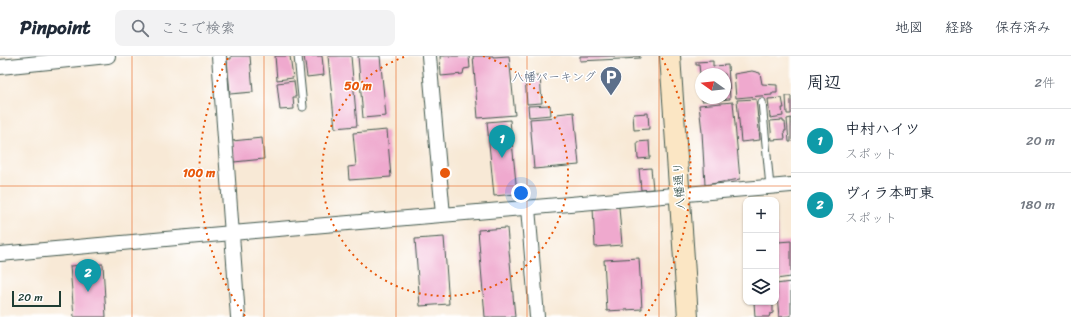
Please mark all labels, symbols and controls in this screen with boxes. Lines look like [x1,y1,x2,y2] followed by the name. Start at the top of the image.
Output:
[115,10,395,46] search box
[20,11,91,44] text: Pinpoint
[161,15,236,41] text: ここで検索
[895,15,923,40] text: 地図
[945,15,973,40] text: 経路
[995,15,1051,40] text: 保存済み
[129,17,151,39] icon: search
[598,64,624,97] parking icon: 八幡パーキング
[512,66,596,88] place label: 八幡パーキング
[807,67,841,97] text: 周辺
[695,68,731,104] north arrow
[1034,71,1055,94] text: 2件
[344,75,372,97] text: 50 m
[845,116,920,142] text: 中村ハイツ
[489,125,515,158] pin: 1
[817,129,823,152] text: 1
[1026,129,1055,152] text: 20 m
[845,142,897,165] text: スポット
[666,161,692,211] street label: 八幡通り
[183,162,216,184] text: 100 m
[438,166,452,180] centre of rings
[845,180,934,206] text: ヴィラ本町東
[511,183,531,203] your location
[816,193,824,216] text: 2
[1020,193,1055,216] text: 180 m
[743,197,779,305] map controls
[743,197,779,233] button: +
[845,206,897,229] text: スポット
[743,233,779,269] button: −
[75,259,101,292] pin: 2
[743,269,779,305] button: layers
[18,288,43,307] text: 20 m
[12,289,61,308] scale bar

